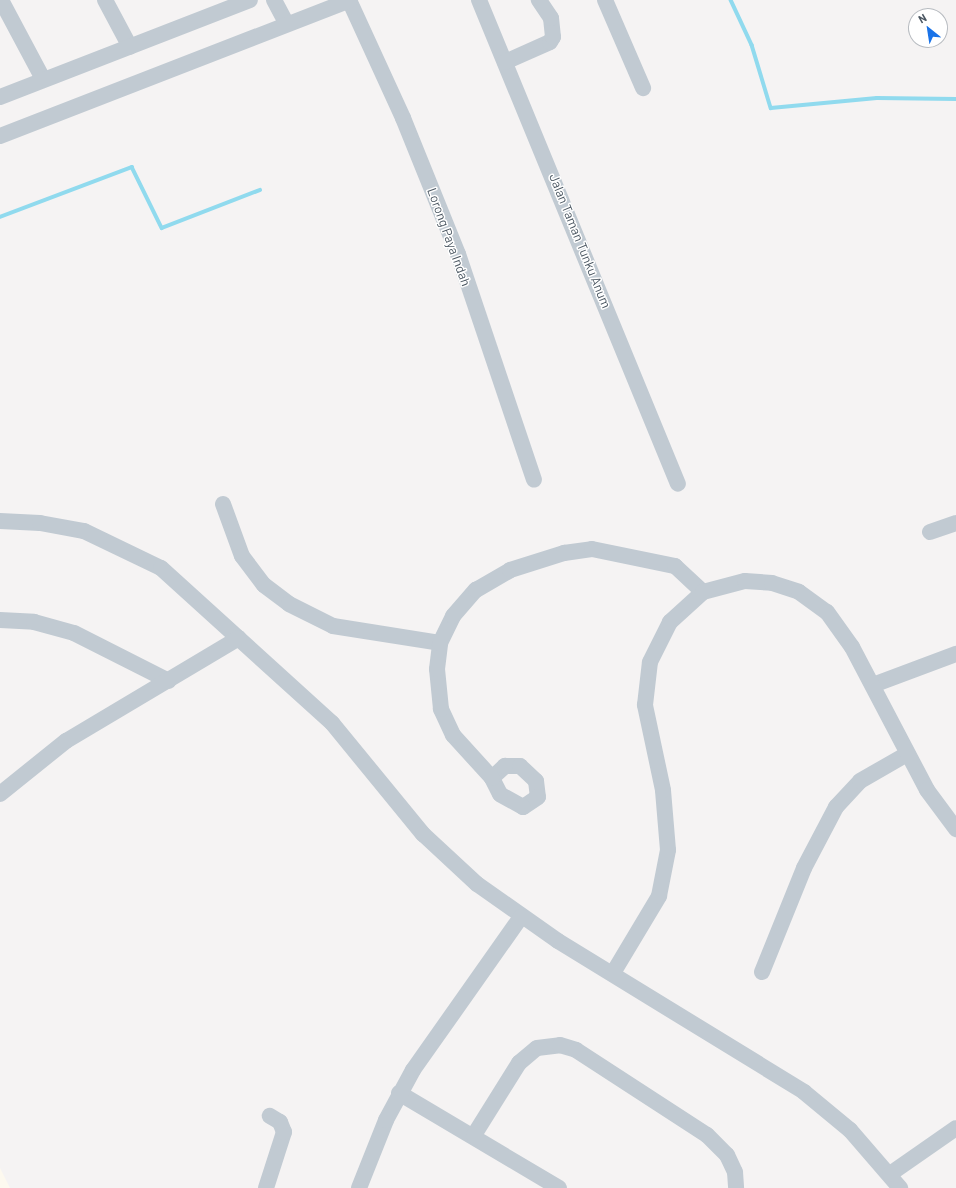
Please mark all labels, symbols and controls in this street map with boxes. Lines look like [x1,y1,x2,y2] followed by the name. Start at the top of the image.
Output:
[908,8,948,48] north arrow
[916,11,929,26] text: N
[546,171,614,311] street label: Jalan Taman Tunku Anum
[424,186,474,288] street label: Lorong Paya Indah

